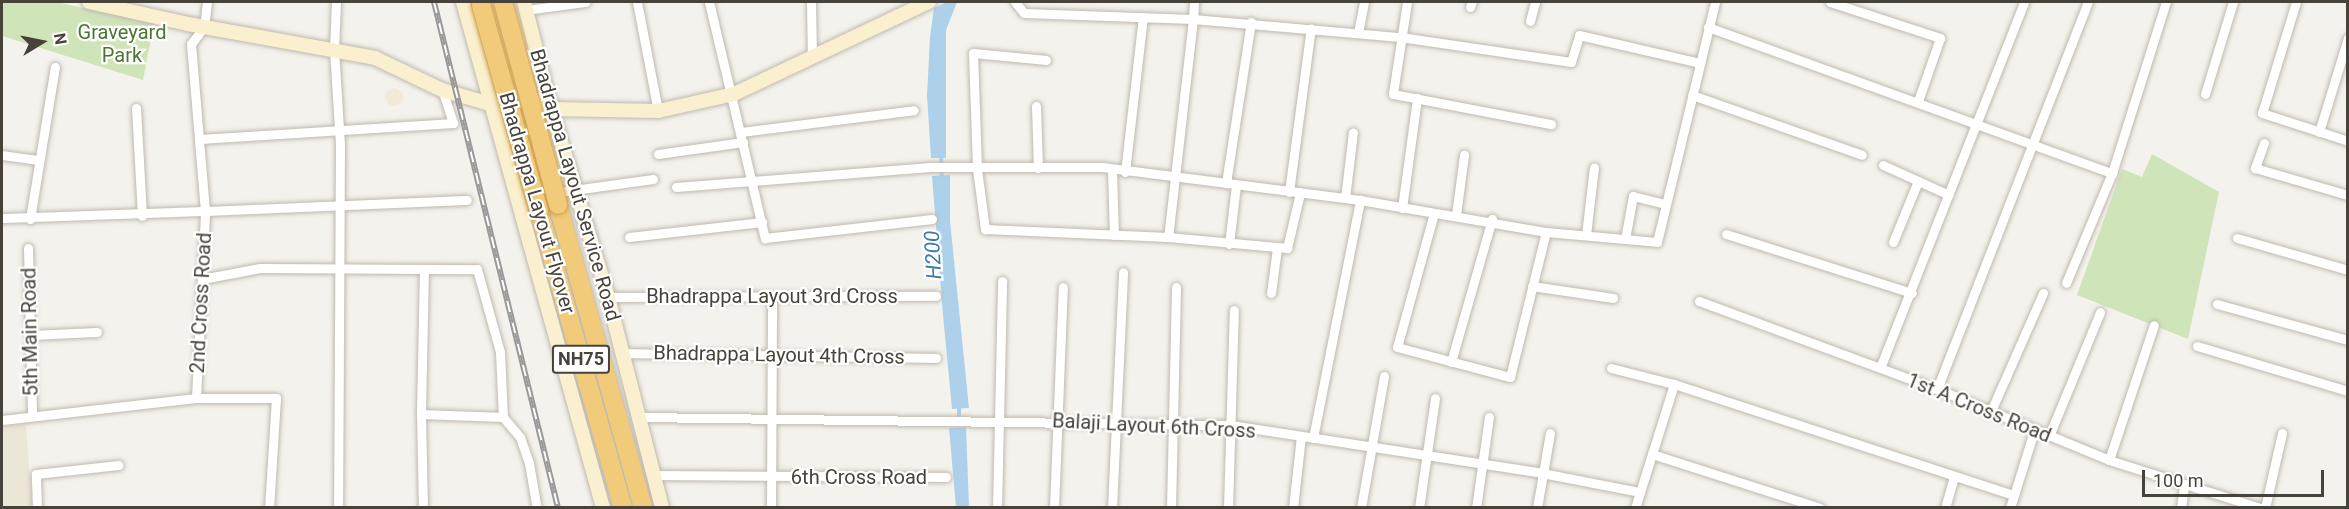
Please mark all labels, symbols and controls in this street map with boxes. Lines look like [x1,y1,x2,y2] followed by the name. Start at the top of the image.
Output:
[12,12,72,72] north arrow
[78,21,166,68] park label: Graveyard Park
[50,32,71,46] text: N
[525,46,625,324] street label: Bhadrappa Layout Service Road
[494,89,580,317] street label: Bhadrappa Layout Flyover
[919,230,947,280] water label: H200
[185,232,217,374] street label: 2nd Cross Road
[17,267,43,397] street label: 5th Main Road
[646,284,898,308] street label: Bhadrappa Layout 3rd Cross
[653,341,905,369] street label: Bhadrappa Layout 4th Cross
[551,344,611,374] road number: NH75
[1903,368,2055,448] street label: 1st A Cross Road
[1052,409,1256,443] street label: Balaji Layout 6th Cross
[2145,458,2326,496] scale bar
[791,465,927,489] street label: 6th Cross Road
[2153,470,2204,491] text: 100 m

